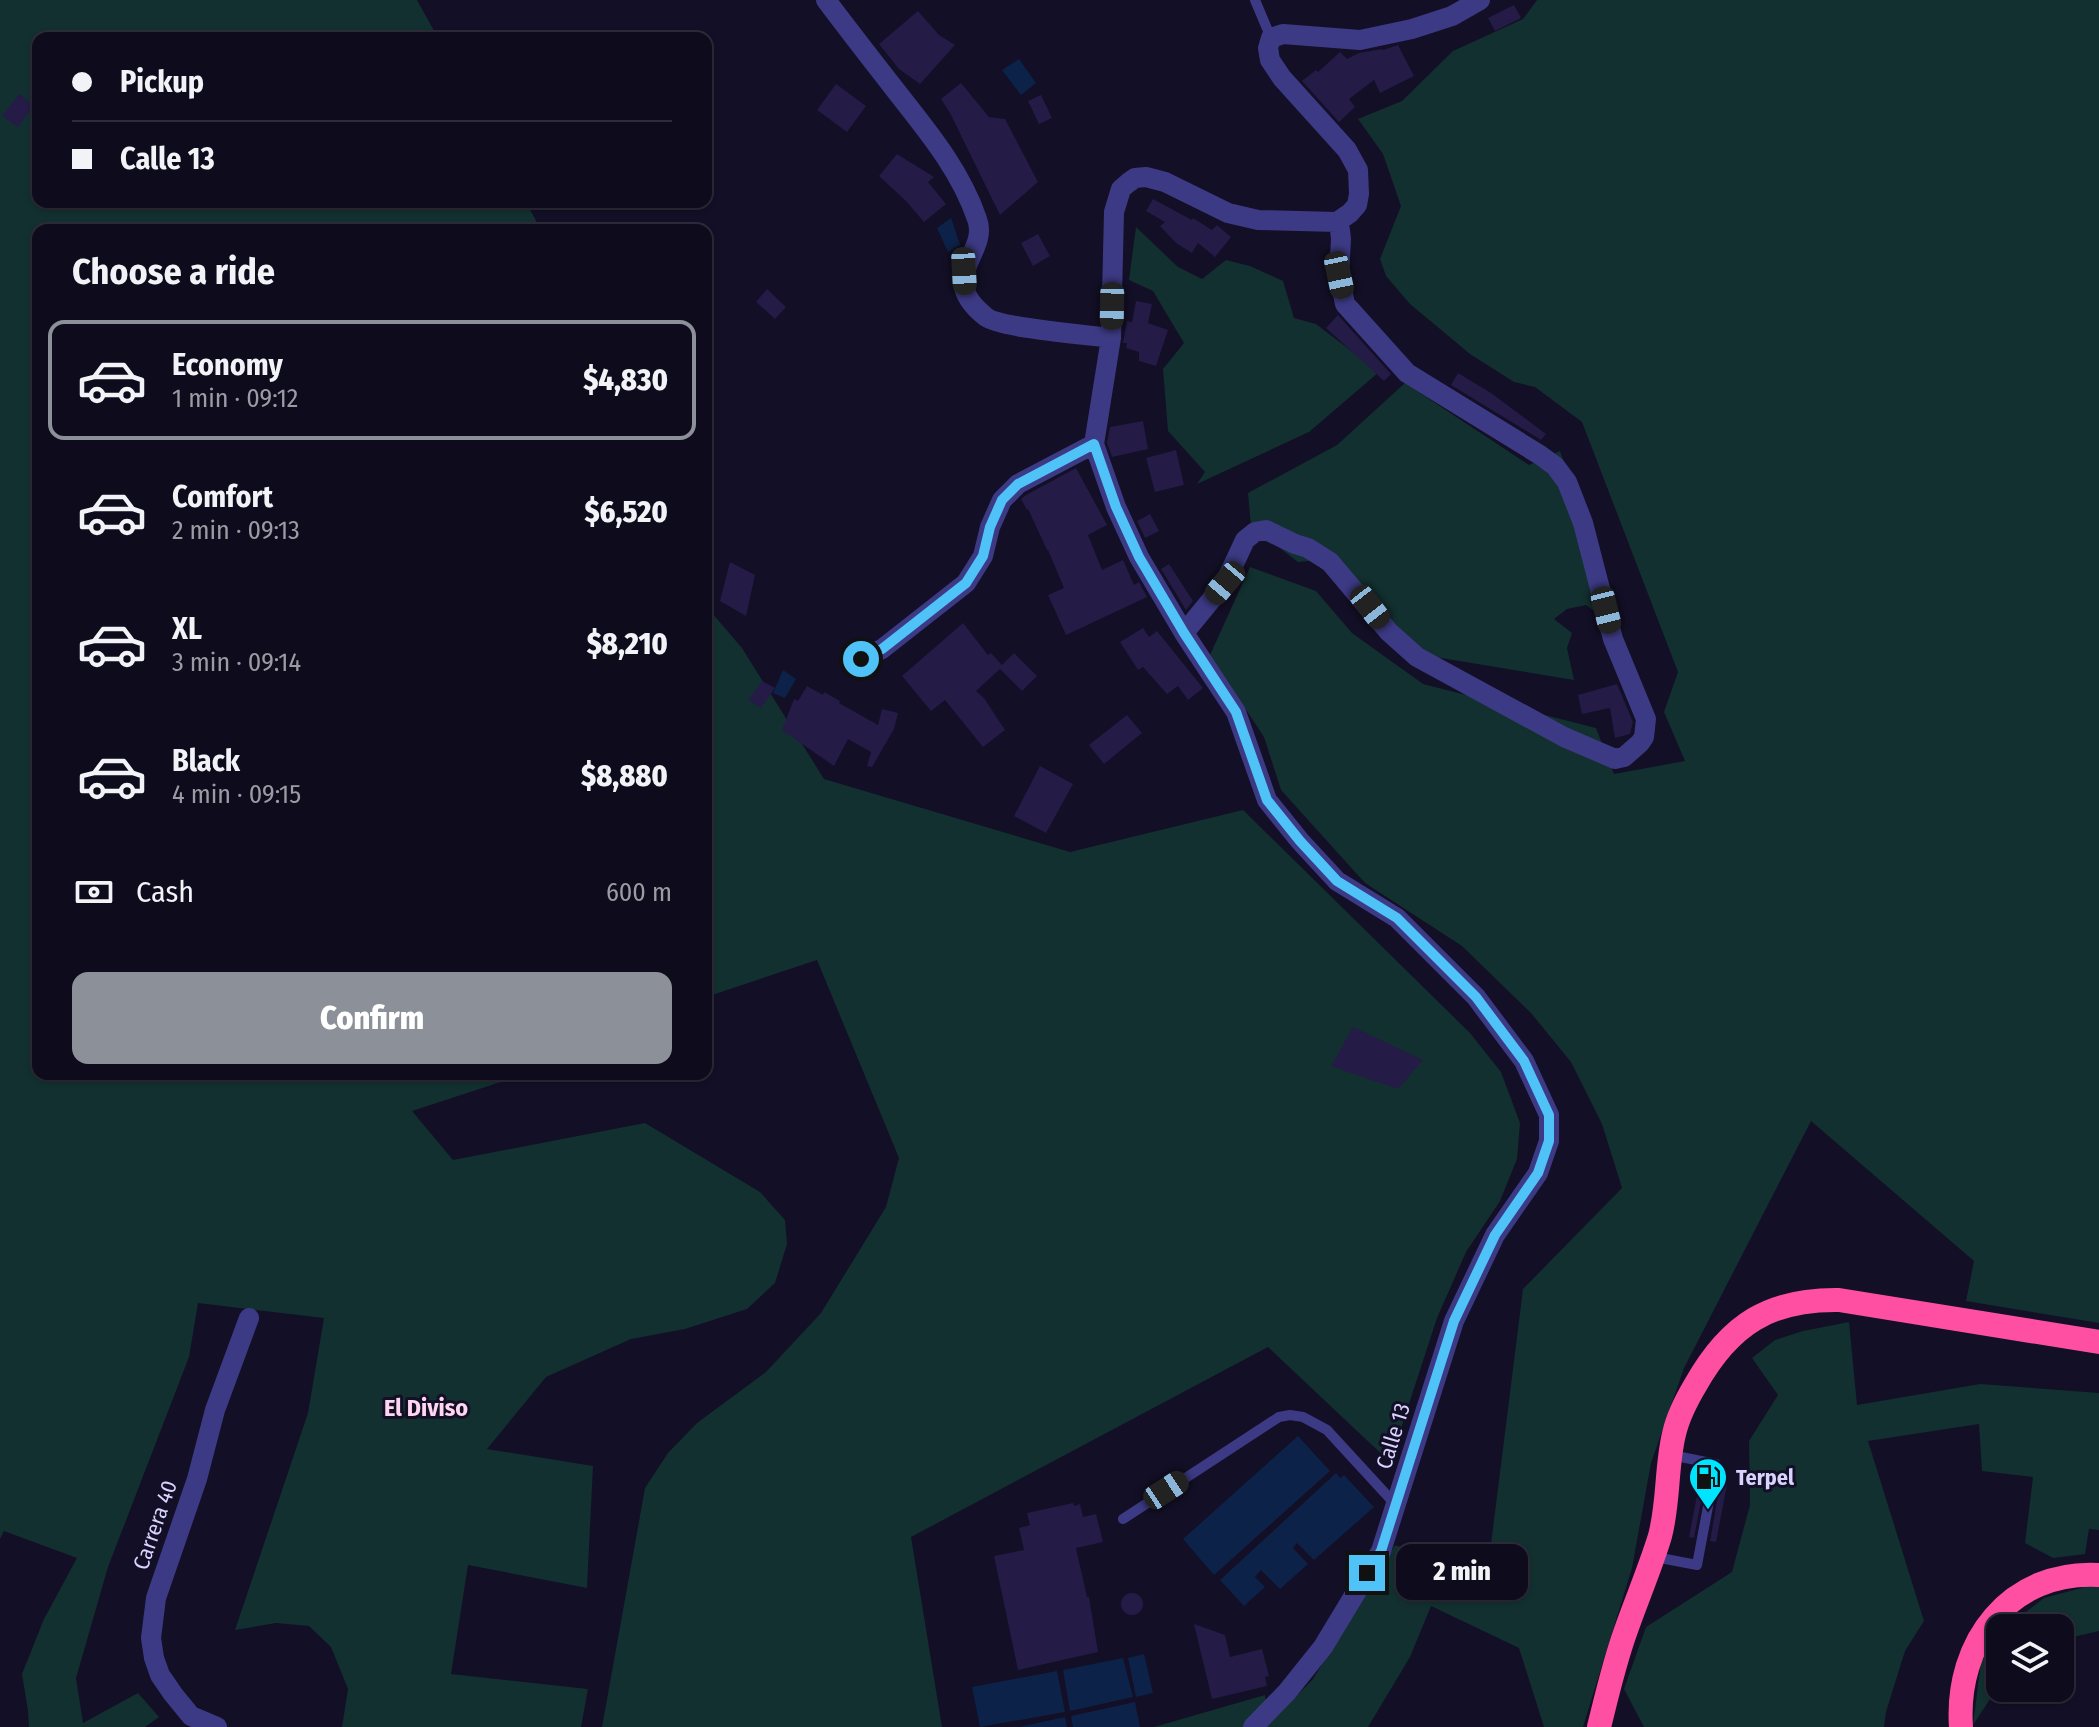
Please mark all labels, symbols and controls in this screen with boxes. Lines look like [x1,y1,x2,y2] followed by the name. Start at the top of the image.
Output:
[120,64,204,100] text: Pickup
[120,141,215,177] text: Calle 13
[951,246,977,296] car
[1322,249,1356,301] car
[72,250,275,294] text: Choose a ride
[1100,282,1124,330] car
[76,344,148,416] icon: car
[172,347,283,383] text: Economy
[583,362,668,398] text: $4,830
[172,383,298,414] text: 1 min · 09:12
[76,476,148,548] icon: car
[172,479,273,515] text: Comfort
[584,494,668,530] text: $6,520
[172,515,300,546] text: 2 min · 09:13
[1200,557,1250,609] car
[1346,581,1394,633] car
[1589,584,1623,636] car
[76,608,148,680] icon: car
[172,611,202,647] text: XL
[587,626,668,662] text: $8,210
[843,641,879,677] route start
[172,647,301,678] text: 3 min · 09:14
[76,740,148,812] icon: car
[172,743,240,779] text: Black
[581,758,668,794] text: $8,880
[172,779,301,810] text: 4 min · 09:15
[72,870,116,914] icon: cash
[136,874,194,910] text: Cash
[606,877,672,908] text: 600 m
[72,972,672,1064] button: Confirm
[384,1394,468,1422] district label: El Diviso
[1370,1400,1416,1472] street label: Calle 13
[1687,1456,1729,1511] fuel station icon: Terpel
[1736,1464,1795,1491] place label: Terpel
[1139,1467,1193,1513] car
[127,1477,183,1573] street label: Carrera 40
[1395,1545,1527,1601] callout: 2 min
[1349,1555,1385,1591] route end
[1433,1556,1491,1587] text: 2 min
[1986,1614,2074,1702] map controls
[1986,1614,2074,1702] button: layers

